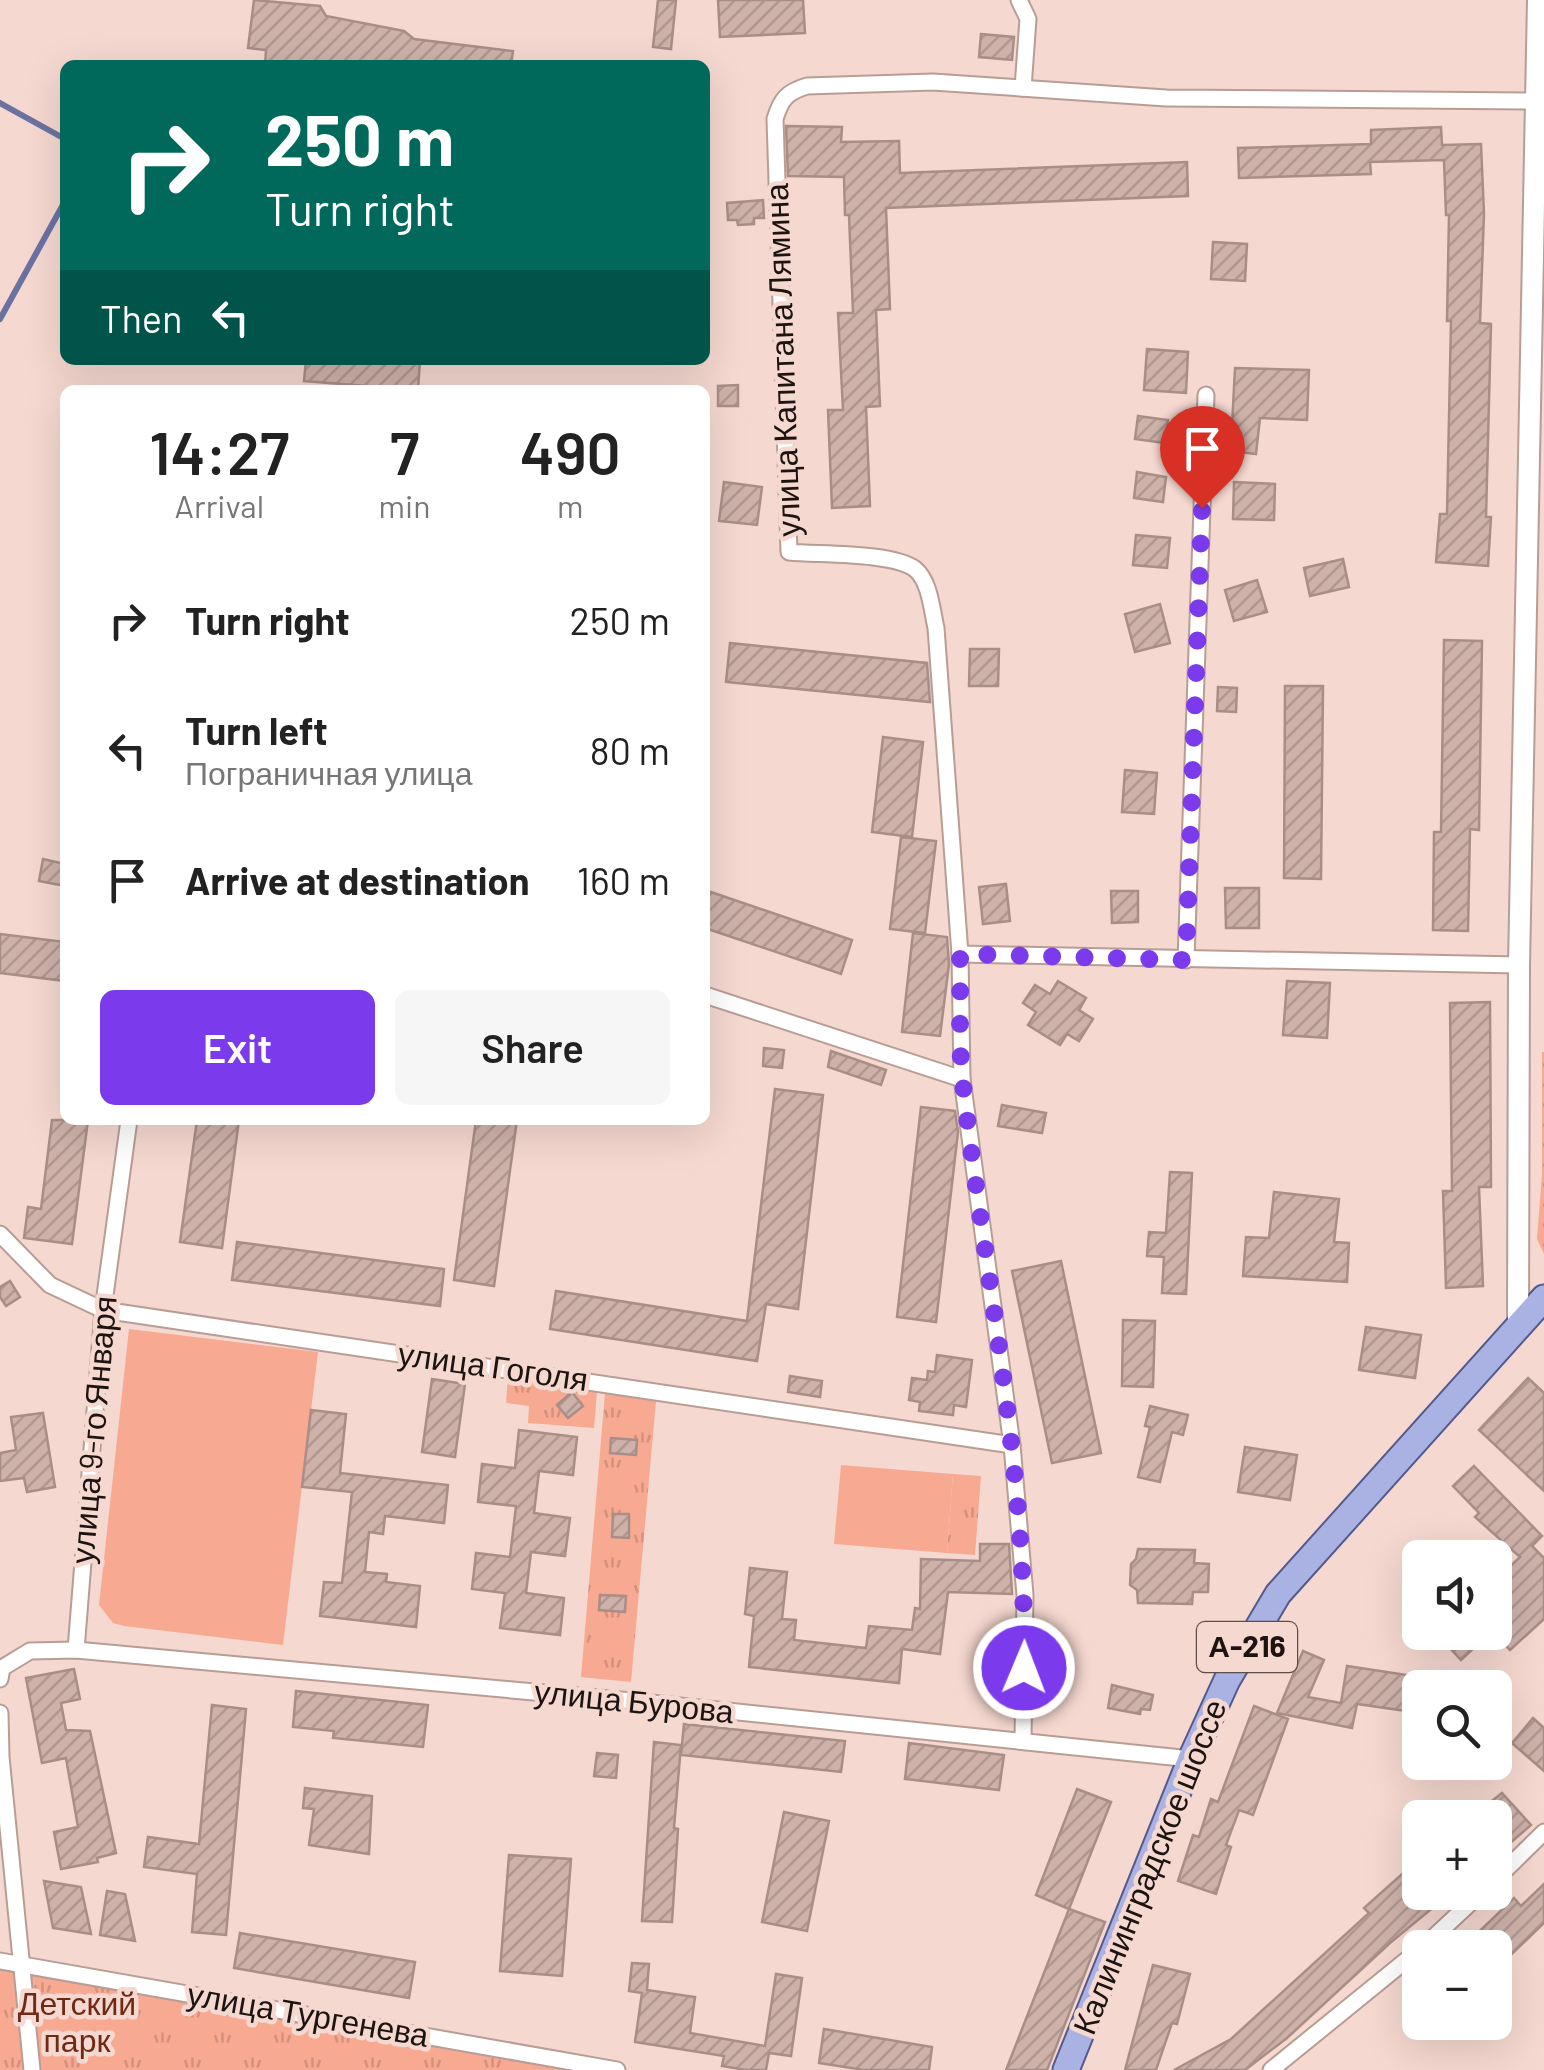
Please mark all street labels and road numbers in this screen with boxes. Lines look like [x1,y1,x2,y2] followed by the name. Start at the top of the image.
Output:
[756,182,807,537] street label: улица Капитана Лямина
[61,1294,124,1565] street label: улица 9-го Января
[396,1333,591,1398] street label: улица Гоголя
[1197,1622,1297,1672] road number: А-216
[532,1671,736,1730] street label: улица Бурова
[1064,1693,1234,2040] street label: Калининградское шоссе
[185,1973,432,2054] street label: улица Тургенева

